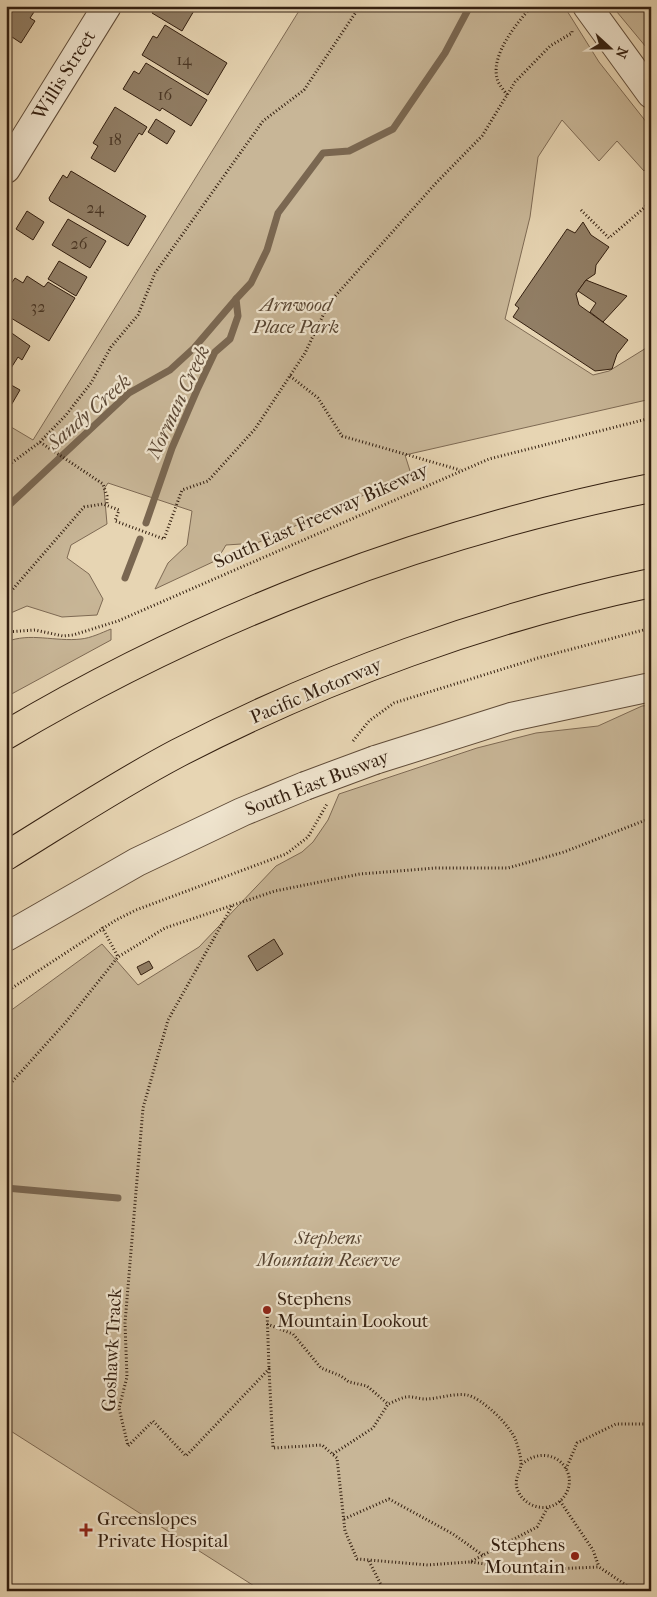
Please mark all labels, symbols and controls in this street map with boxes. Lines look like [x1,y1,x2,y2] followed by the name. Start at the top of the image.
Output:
[584,22,634,72] north arrow
[27,26,100,125] street label: Willis Street
[612,44,632,61] text: N
[176,50,192,69] house number: 14
[158,85,172,104] house number: 16
[108,130,122,149] house number: 18
[86,198,104,217] house number: 24
[71,234,88,253] house number: 26
[252,294,339,338] park label: Arnwood Place Park
[31,297,45,316] house number: 32
[141,342,214,463] water label: Norman Creek
[42,369,136,455] water label: Sandy Creek
[210,458,432,573] street label: South East Freeway Bikeway
[247,653,386,729] street label: Pacific Motorway
[242,745,393,821] street label: South East Busway
[255,1227,401,1271] park label: Stephens Mountain Reserve
[98,1288,126,1412] street label: Goshawk Track
[277,1288,429,1332] place label: Stephens Mountain Lookout
[261,1304,273,1316] marker: Stephens Mountain Lookout
[97,1508,228,1552] place label: Greenslopes Private Hospital
[79,1523,93,1537] marker: Greenslopes Private Hospital
[485,1534,565,1578] place label: Stephens Mountain
[569,1550,581,1562] marker: Stephens Mountain

